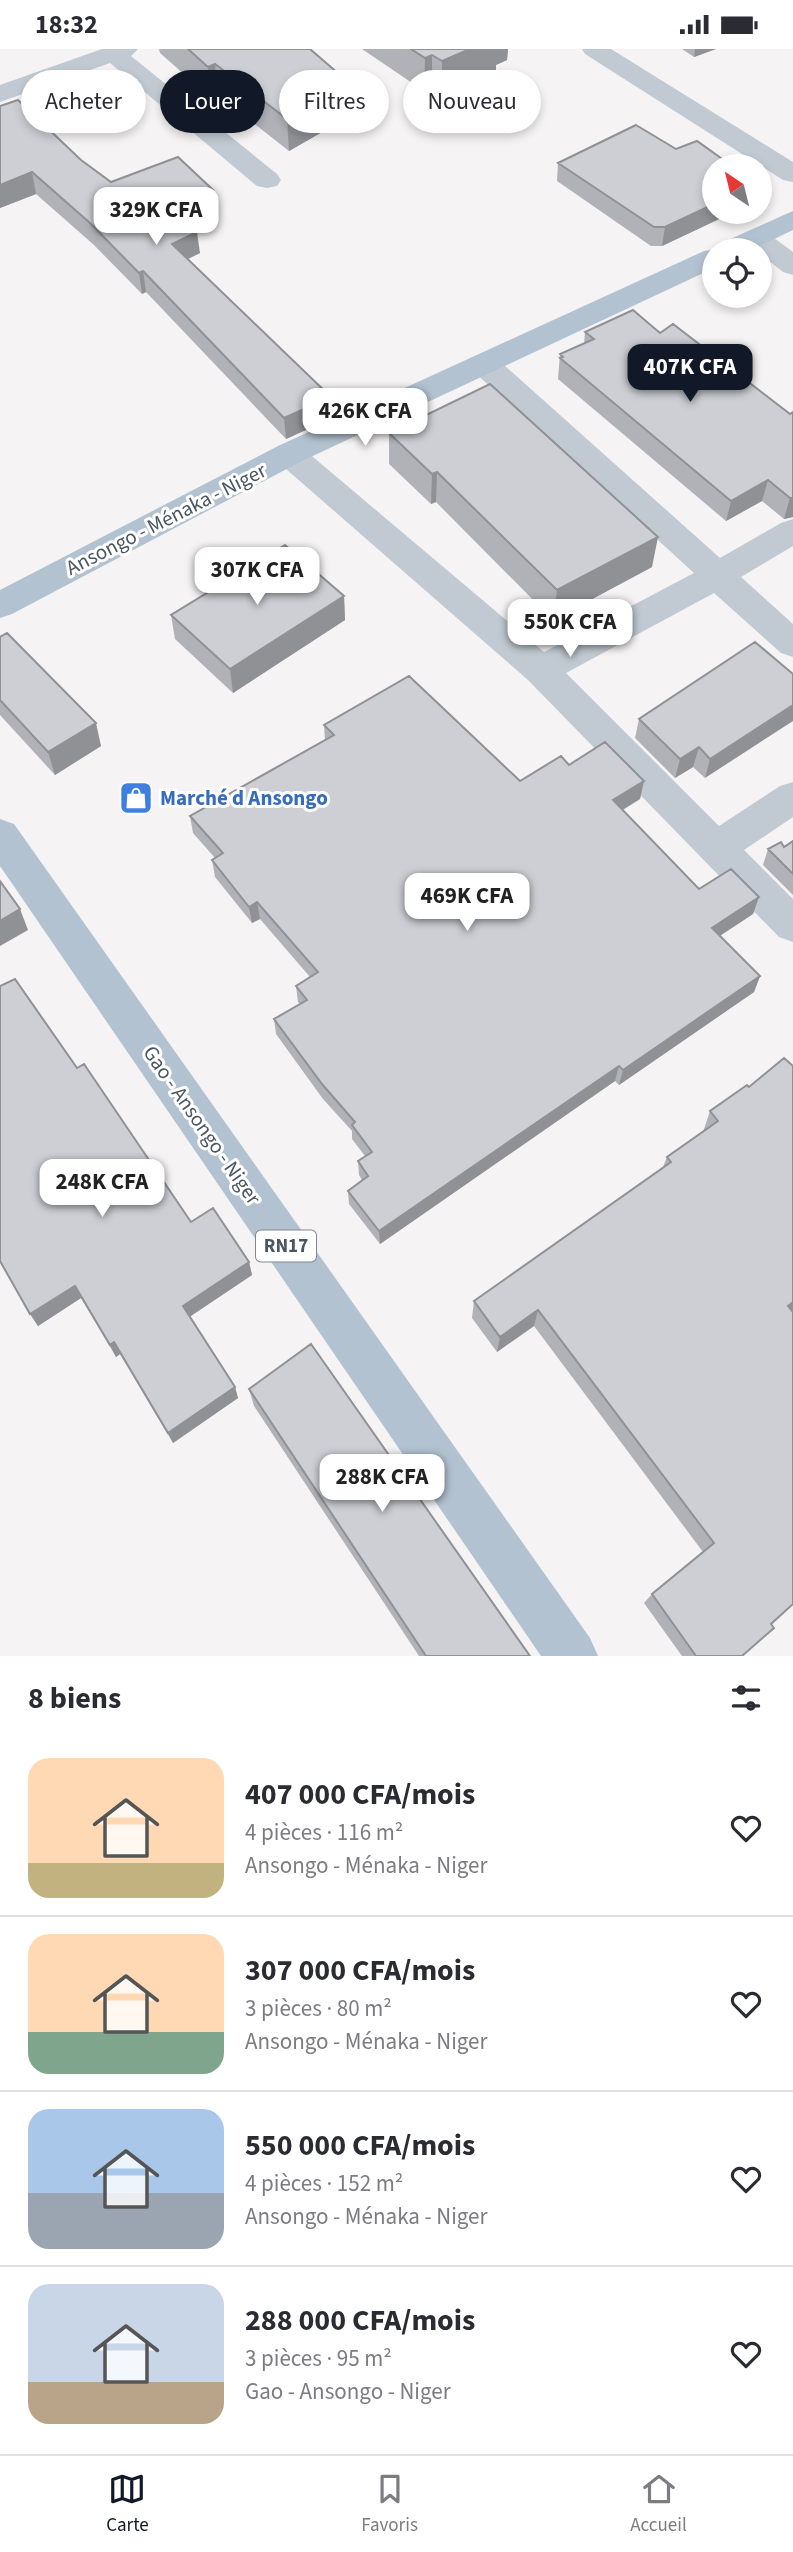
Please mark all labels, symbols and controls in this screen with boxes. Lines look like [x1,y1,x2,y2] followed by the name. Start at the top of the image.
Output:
[35,6,98,43] text: 18:32
[21,70,146,133] chip: Acheter
[160,70,265,133] chip: Louer
[279,70,389,133] chip: Filtres
[403,70,541,133] chip: Nouveau
[702,154,772,224] north arrow
[702,154,772,308] map controls
[84,187,228,247] pin: 329K CFA
[110,193,202,226] text: 329K CFA
[702,238,772,308] button: locate
[618,345,762,404] pin: 407K CFA
[644,350,736,383] text: 407K CFA
[293,389,437,448] pin: 426K CFA
[319,394,411,427] text: 426K CFA
[61,455,272,583] street label: Ansongo - Ménaka - Niger
[185,547,329,607] pin: 307K CFA
[211,553,303,586] text: 307K CFA
[498,599,642,659] pin: 550K CFA
[524,605,616,638] text: 550K CFA
[117,779,155,817] shop icon: Marché d Ansongo
[160,783,328,813] place label: Marché d Ansongo
[395,873,539,933] pin: 469K CFA
[421,879,513,912] text: 469K CFA
[136,1039,269,1211] street label: Gao - Ansongo - Niger
[30,1159,174,1219] pin: 248K CFA
[56,1165,148,1198] text: 248K CFA
[256,1231,316,1261] road number: RN17
[310,1455,454,1514] pin: 288K CFA
[336,1460,428,1493] text: 288K CFA
[28,1677,121,1720] text: 8 biens
[727,1679,765,1717] icon: filters
[245,1773,475,1816] text: 407 000 CFA/mois
[84,1786,168,1870] icon: home
[727,1809,765,1847] icon: heart
[245,1816,403,1849] text: 4 pièces · 116 m²
[245,1849,487,1882] text: Ansongo - Ménaka - Niger
[245,1949,475,1992] text: 307 000 CFA/mois
[84,1962,168,2046] icon: home
[727,1985,765,2023] icon: heart
[245,1992,392,2025] text: 3 pièces · 80 m²
[245,2025,487,2058] text: Ansongo - Ménaka - Niger
[245,2124,475,2167] text: 550 000 CFA/mois
[84,2137,168,2221] icon: home
[727,2160,765,2198] icon: heart
[245,2167,403,2200] text: 4 pièces · 152 m²
[245,2200,487,2233] text: Ansongo - Ménaka - Niger
[245,2299,475,2342] text: 288 000 CFA/mois
[84,2312,168,2396] icon: home
[727,2335,765,2373] icon: heart
[245,2342,392,2375] text: 3 pièces · 95 m²
[245,2375,451,2408] text: Gao - Ansongo - Niger
[106,2470,149,2539] tab: Carte
[361,2470,418,2539] tab: Favoris
[630,2470,687,2539] tab: Accueil

